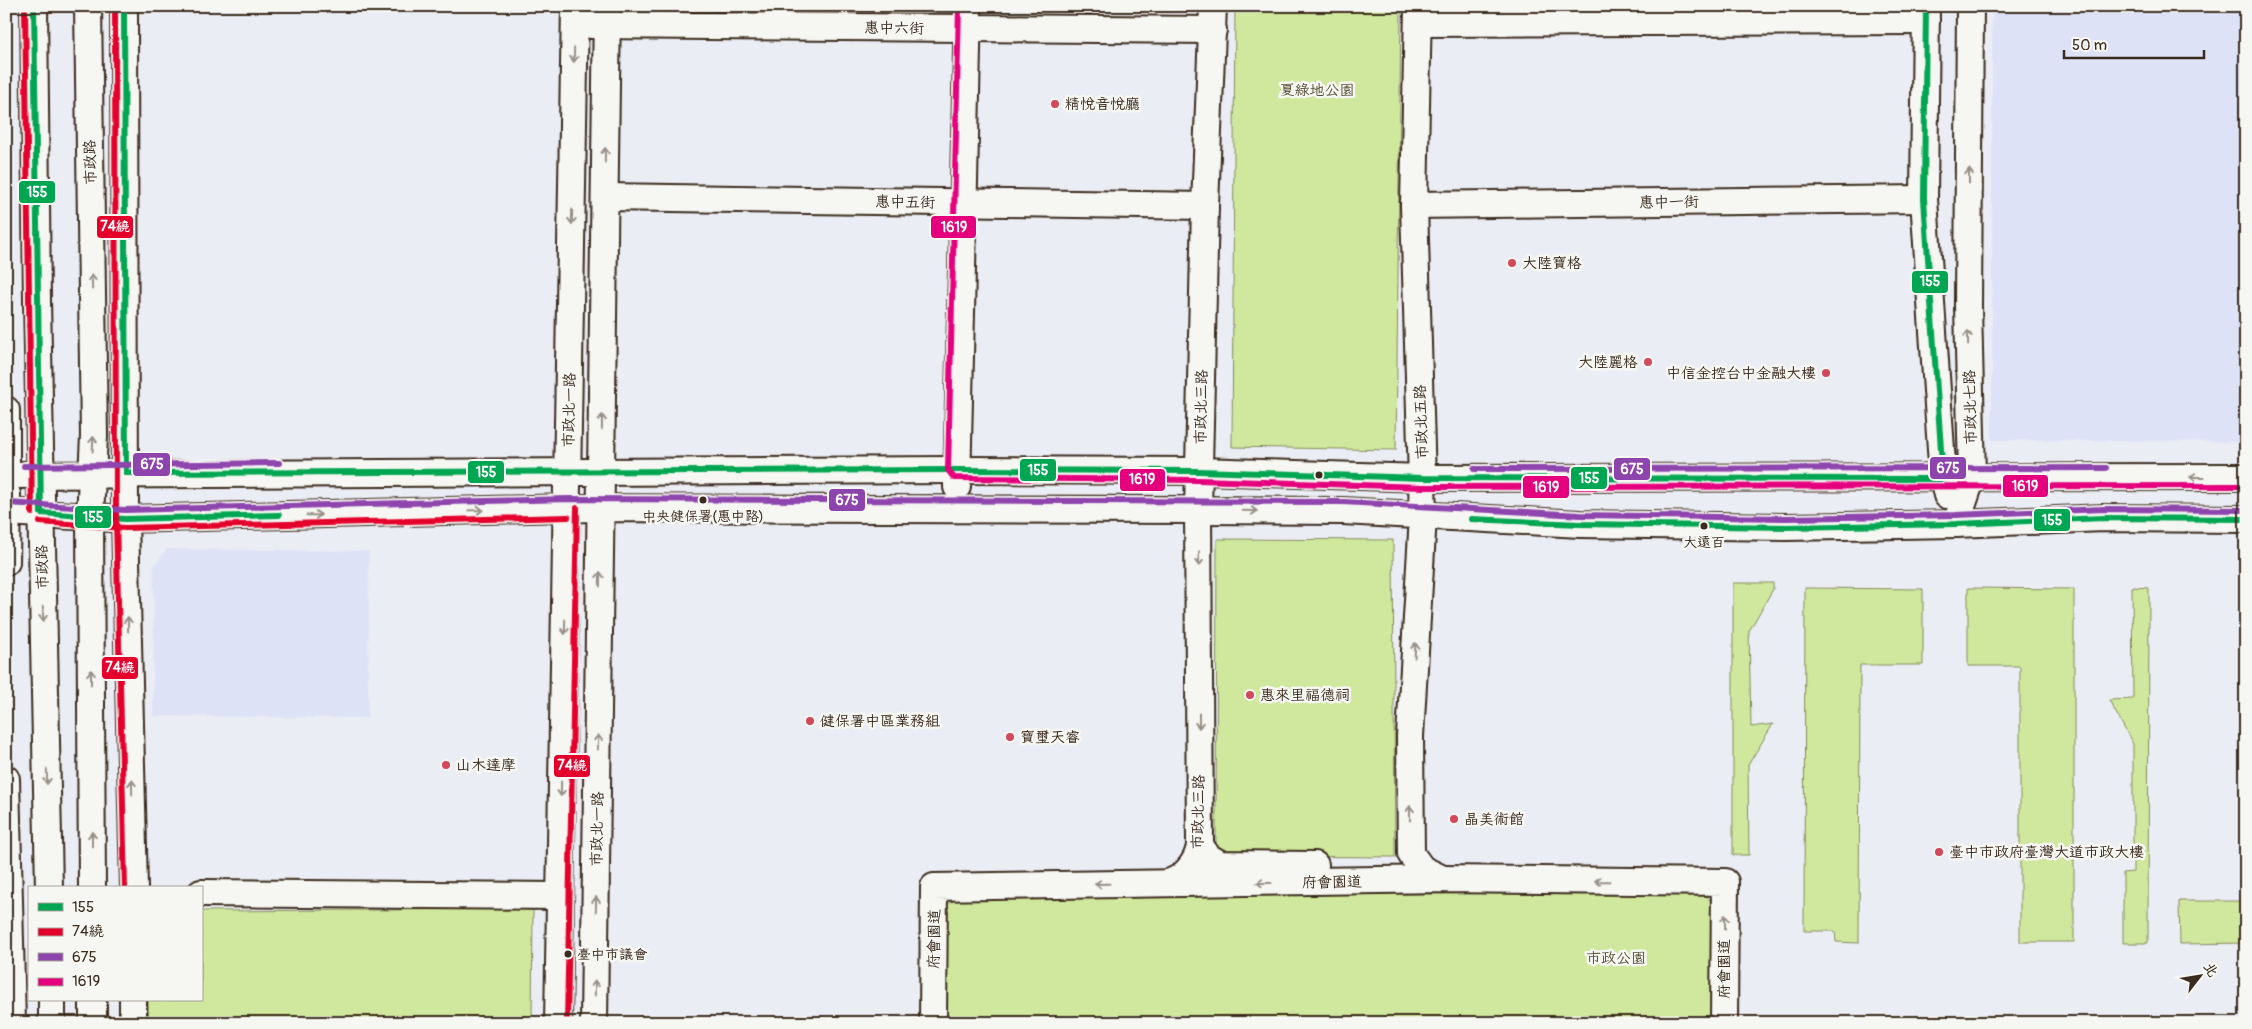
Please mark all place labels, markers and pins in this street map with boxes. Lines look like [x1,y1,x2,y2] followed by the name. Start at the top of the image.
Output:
[1065,95,1140,114] place label: 精悅音悅廳
[1049,98,1061,110] marker: 精悅音悅廳
[1522,254,1582,273] place label: 大陸寶格
[1506,257,1518,269] marker: 大陸寶格
[1578,353,1638,372] place label: 大陸麗格
[1642,356,1654,368] marker: 大陸麗格
[1666,364,1816,383] place label: 中信金控台中金融大樓
[1820,367,1832,379] marker: 中信金控台中金融大樓
[1314,470,1324,480] unlabelled marker
[698,495,708,505] marker: 中央健保署(惠中路)
[642,508,764,525] place label: 中央健保署(惠中路)
[1699,521,1709,531] marker: 大遠百
[1683,534,1725,551] place label: 大遠百
[1260,686,1350,705] place label: 惠來里福德祠
[1244,689,1256,701] marker: 惠來里福德祠
[820,712,940,731] place label: 健保署中區業務組
[804,715,816,727] marker: 健保署中區業務組
[1020,728,1080,747] place label: 寶璽天睿
[1004,731,1016,743] marker: 寶璽天睿
[456,756,516,775] place label: 山木達摩
[440,759,452,771] marker: 山木達摩
[1464,810,1524,829] place label: 晶美術館
[1448,813,1460,825] marker: 晶美術館
[1949,843,2144,862] place label: 臺中市政府臺灣大道市政大樓
[1933,846,1945,858] marker: 臺中市政府臺灣大道市政大樓
[577,946,648,963] place label: 臺中市議會
[563,949,573,959] marker: 臺中市議會

